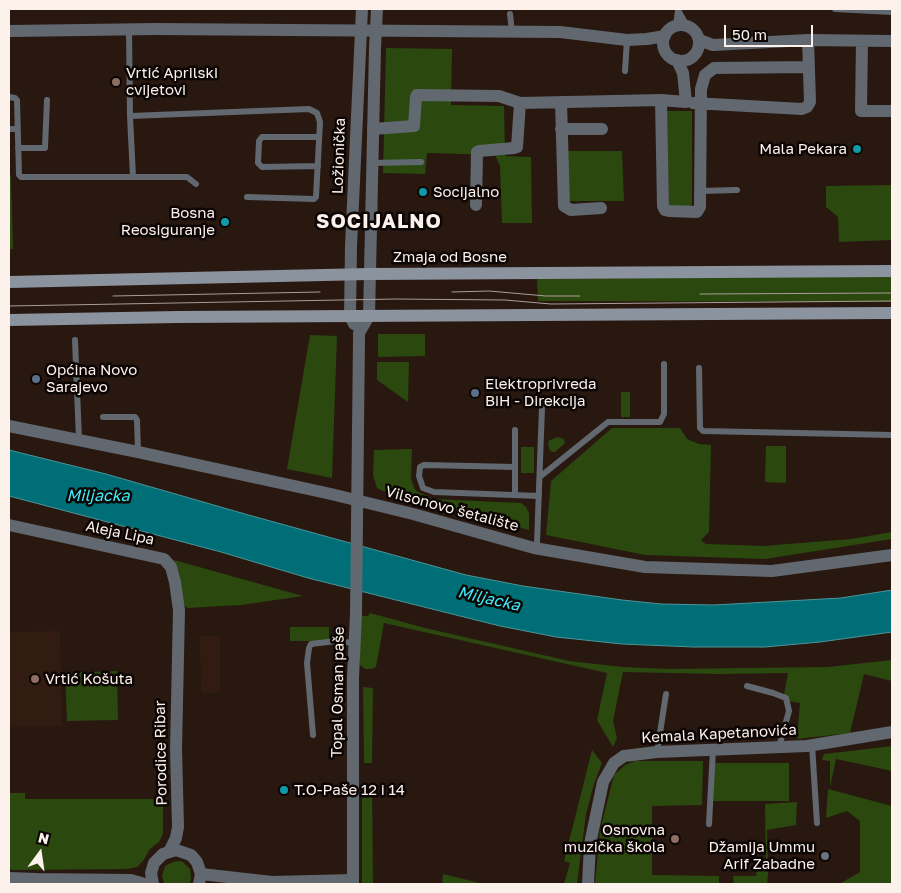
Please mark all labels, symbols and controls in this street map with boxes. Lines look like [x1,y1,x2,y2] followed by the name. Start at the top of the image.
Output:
[726,15,815,47] scale bar
[732,25,767,43] text: 50 m
[126,64,218,99] place label: Vrtić Aprilski cvijetovi
[110,76,122,88] marker: Vrtić Aprilski cvijetovi
[329,118,349,194] street label: Ložionička
[759,140,847,158] place label: Mala Pekara
[851,143,863,155] marker: Mala Pekara
[433,183,499,201] place label: Socijalno
[417,186,429,198] marker: Socijalno
[121,204,215,239] place label: Bosna Reosiguranje
[315,210,443,234] district label: SOCIJALNO
[219,216,231,228] marker: Bosna Reosiguranje
[393,248,507,266] street label: Zmaja od Bosne
[46,361,137,396] place label: Općina Novo Sarajevo
[30,373,42,385] marker: Općina Novo Sarajevo
[485,375,597,410] place label: Elektroprivreda BiH - Direkcija
[469,387,481,399] marker: Elektroprivreda BiH - Direkcija
[383,483,521,535] street label: Vilsonovo šetalište
[66,486,130,506] water label: Miljacka
[84,517,156,549] street label: Aleja Lipa
[456,583,522,615] water label: Miljacka
[328,626,348,758] street label: Topal Osman paše
[45,670,133,688] place label: Vrtić Košuta
[29,673,41,685] marker: Vrtić Košuta
[151,700,171,806] street label: Porodice Ribar
[641,721,797,747] street label: Kemala Kapetanovića
[294,781,405,799] place label: T.O-Paše 12 i 14
[278,784,290,796] marker: T.O-Paše 12 i 14
[564,821,665,856] place label: Osnovna muzička škola
[15,828,65,878] north arrow
[37,828,51,847] text: N
[669,833,681,845] marker: Osnovna muzička škola
[708,838,815,873] place label: Džamija Ummu Arif Zabadne
[819,850,831,862] marker: Džamija Ummu Arif Zabadne

